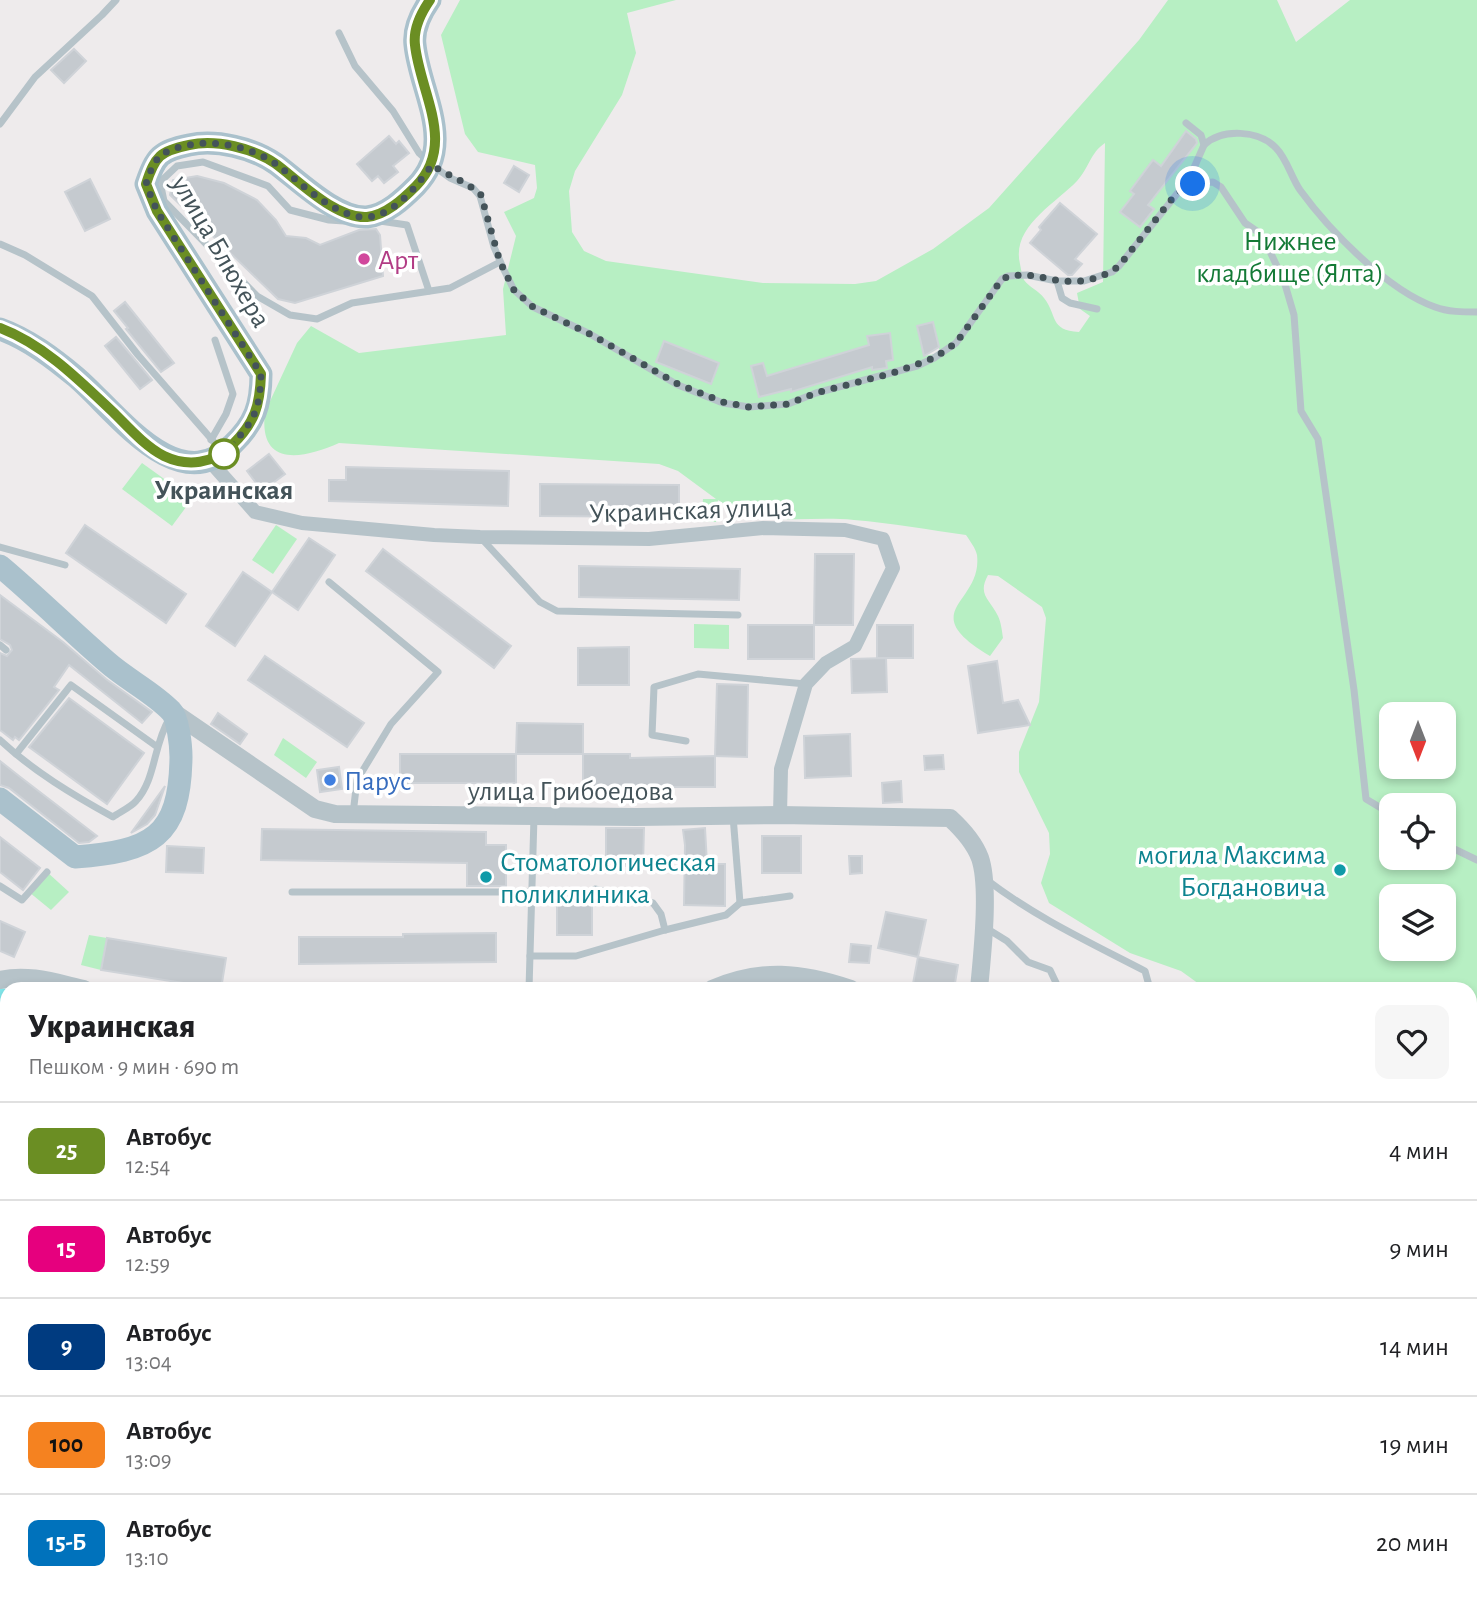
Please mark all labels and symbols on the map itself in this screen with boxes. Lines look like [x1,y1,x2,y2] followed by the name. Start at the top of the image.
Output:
[1175,166,1210,201] your location
[165,171,275,333] street label: улица Блюхера
[1196,228,1384,288] park label: Нижнее кладбище (Ялта)
[378,247,419,275] place label: Арт
[356,251,372,267] marker: Арт
[209,439,239,469] marker: Украинская
[155,477,293,505] place label: Украинская
[589,493,794,529] street label: Украинская улица
[1379,702,1456,779] north arrow
[344,768,411,796] place label: Парус
[322,772,338,788] marker: Парус
[467,778,674,806] street label: улица Грибоедова
[1137,842,1326,902] place label: могила Максима Богдановича
[500,849,717,909] place label: Стоматологическая поликлиника
[1332,862,1348,878] marker: могила Максима Богдановича
[478,869,494,885] marker: Стоматологическая поликлиника

